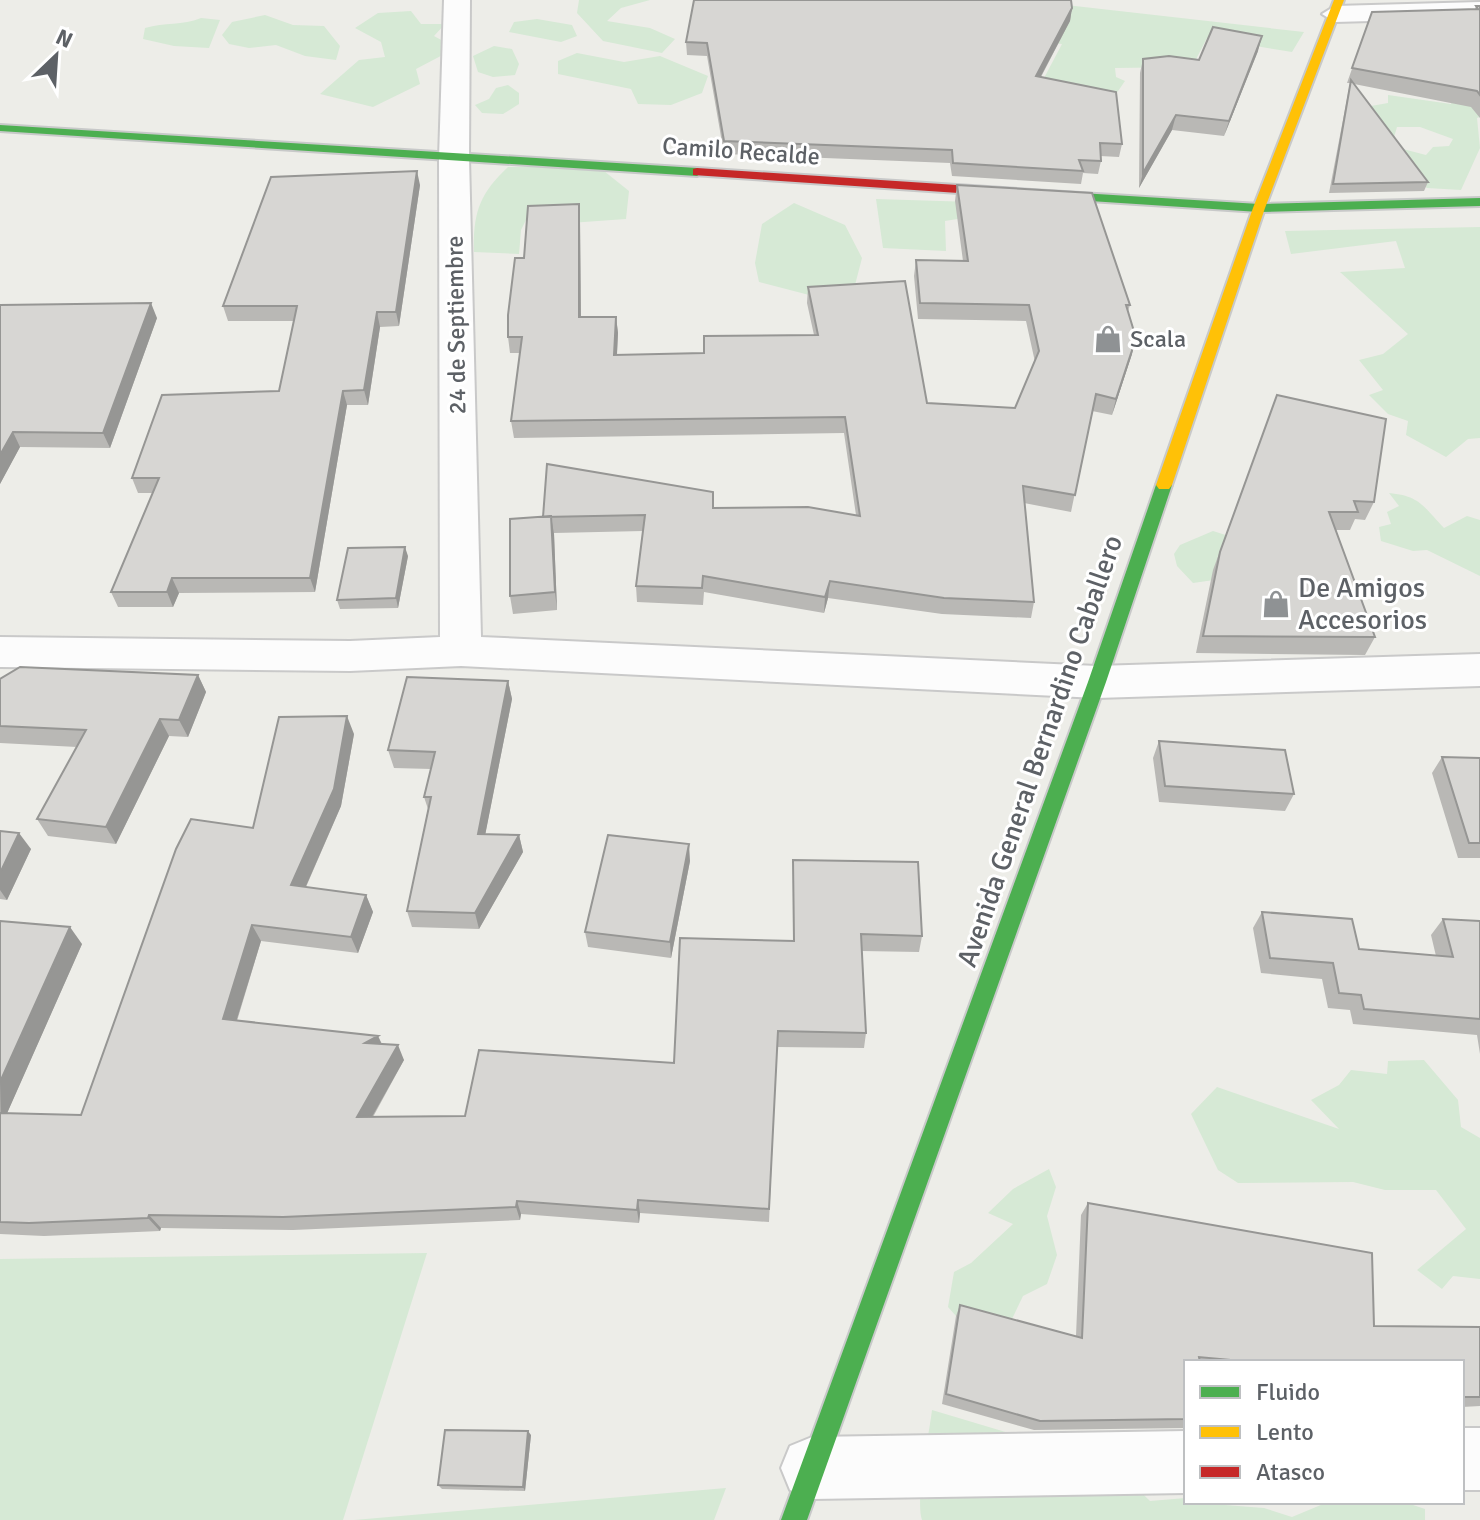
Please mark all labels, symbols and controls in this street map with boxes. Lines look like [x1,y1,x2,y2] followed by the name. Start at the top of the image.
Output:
[16,16,96,96] north arrow
[52,23,77,54] text: N
[661,131,821,171] street label: Camilo Recalde
[439,235,473,415] street label: 24 de Septiembre
[1093,324,1123,354] shop icon: Scala
[1130,324,1186,354] place label: Scala
[950,531,1130,971] street label: Avenida General Bernardino Caballero
[1298,571,1427,637] place label: De Amigos Accesorios
[1261,589,1291,619] shop icon: De Amigos Accesorios
[1184,1360,1464,1504] legend
[1256,1377,1320,1407] text: Fluido
[1256,1417,1314,1447] text: Lento
[1256,1457,1325,1487] text: Atasco

